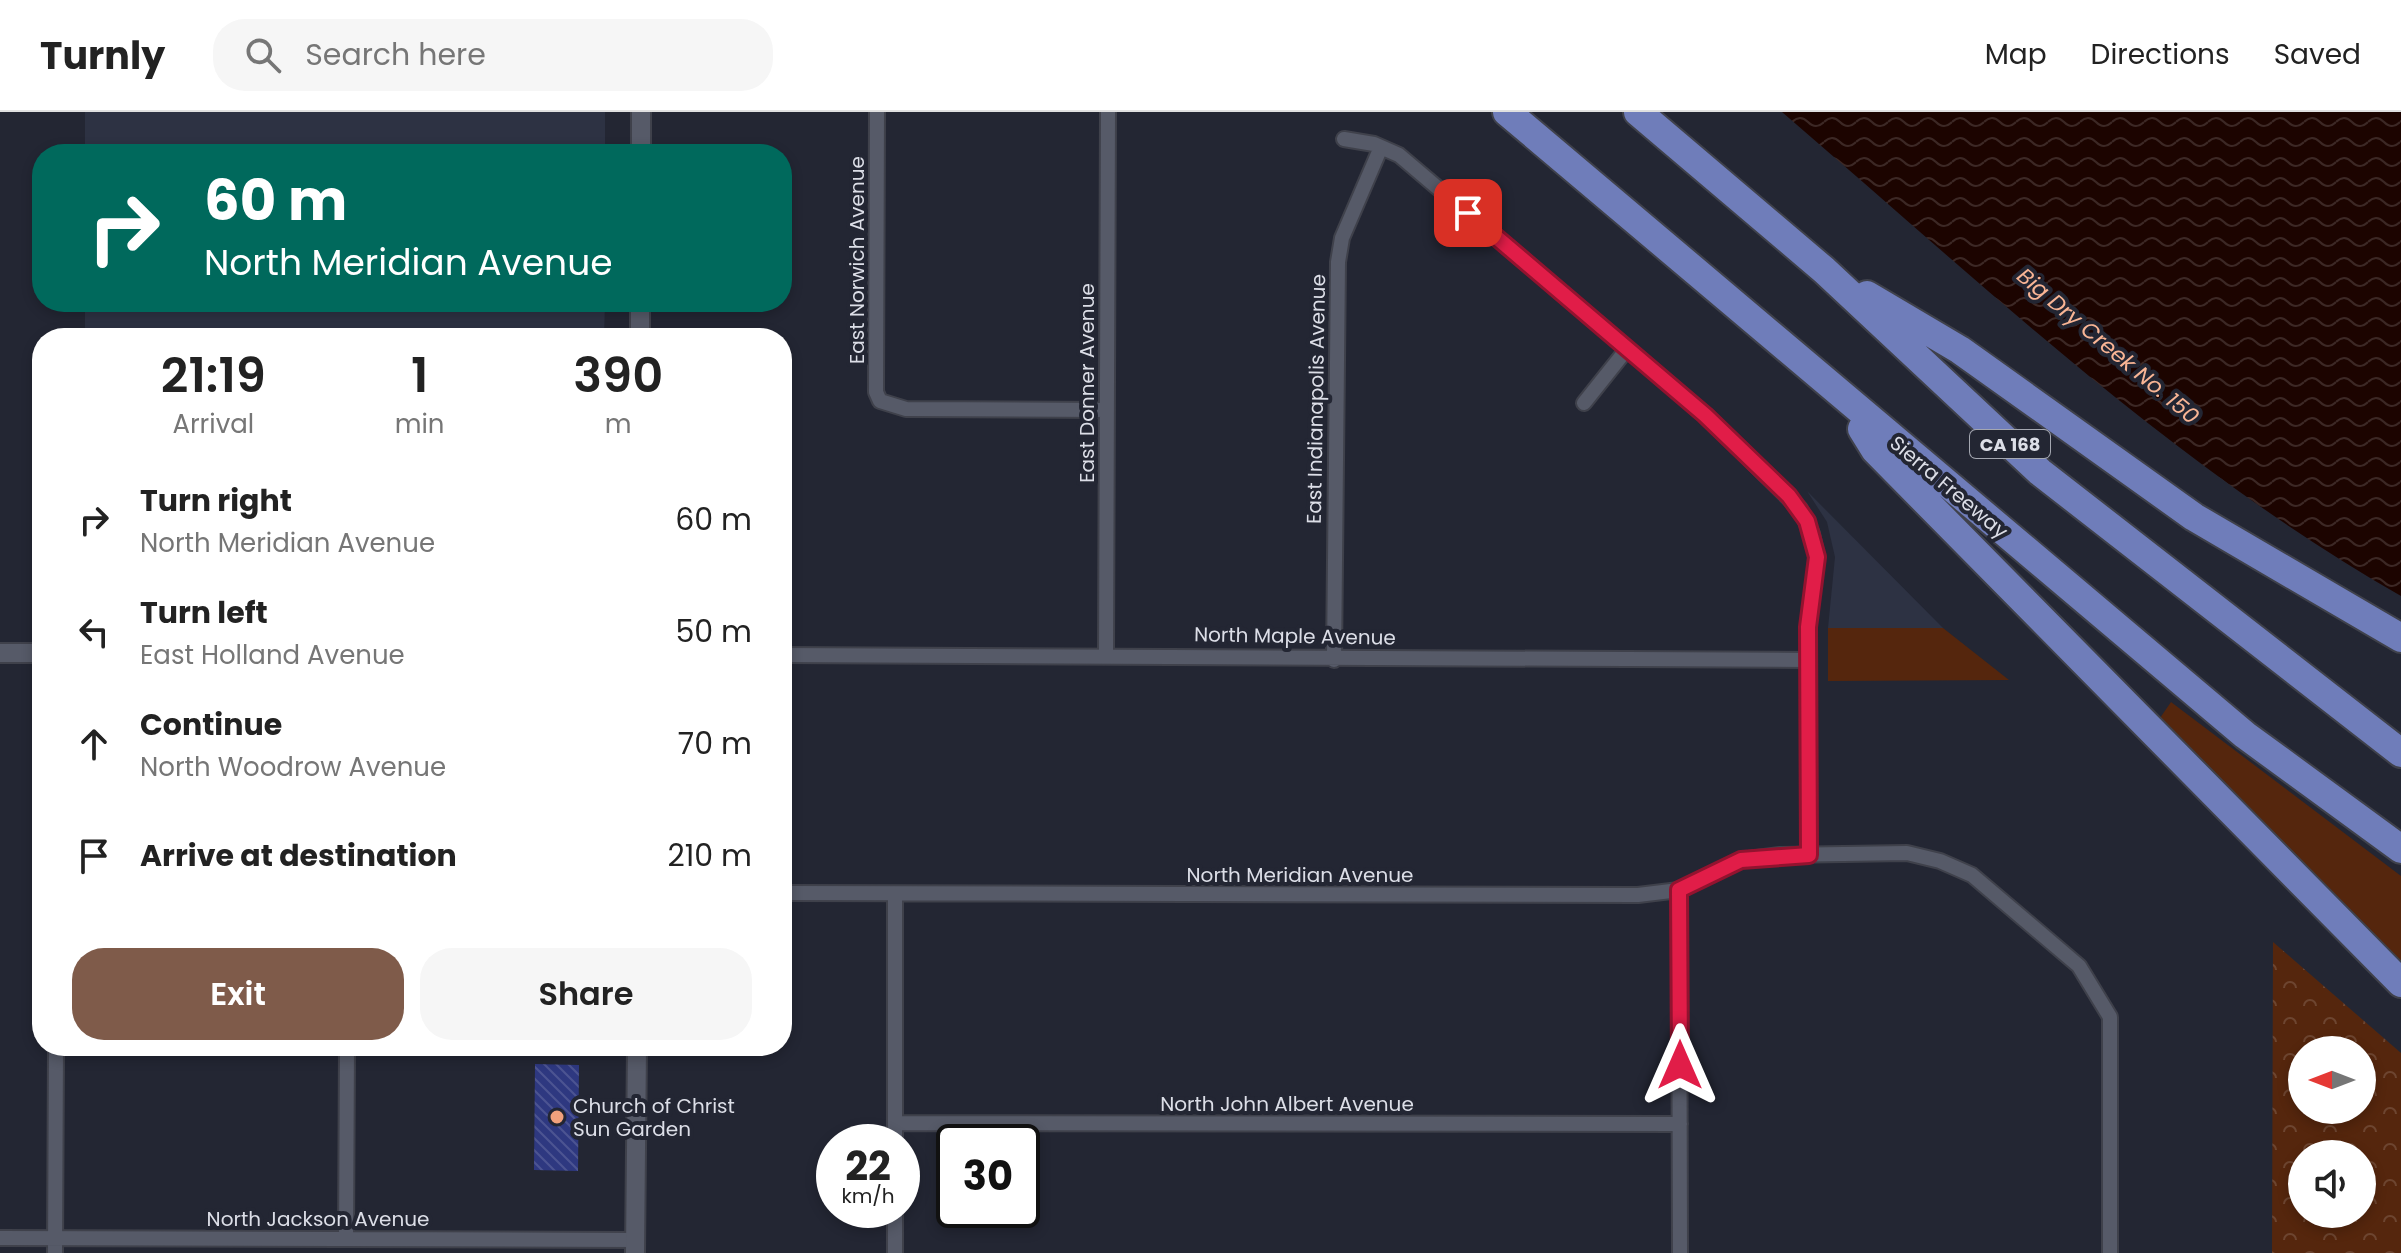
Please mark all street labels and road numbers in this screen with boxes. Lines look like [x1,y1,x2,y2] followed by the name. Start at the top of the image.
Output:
[843,156,871,364] street label: East Norwich Avenue
[1300,274,1332,524] street label: East Indianapolis Avenue
[1073,283,1101,483] street label: East Donner Avenue
[1884,429,2014,545] street label: Sierra Freeway
[1970,430,2050,458] road number: CA 168
[1194,620,1396,652] street label: North Maple Avenue
[1187,861,1413,889] street label: North Meridian Avenue
[1160,1090,1414,1118] street label: North John Albert Avenue
[207,1205,429,1233] street label: North Jackson Avenue

